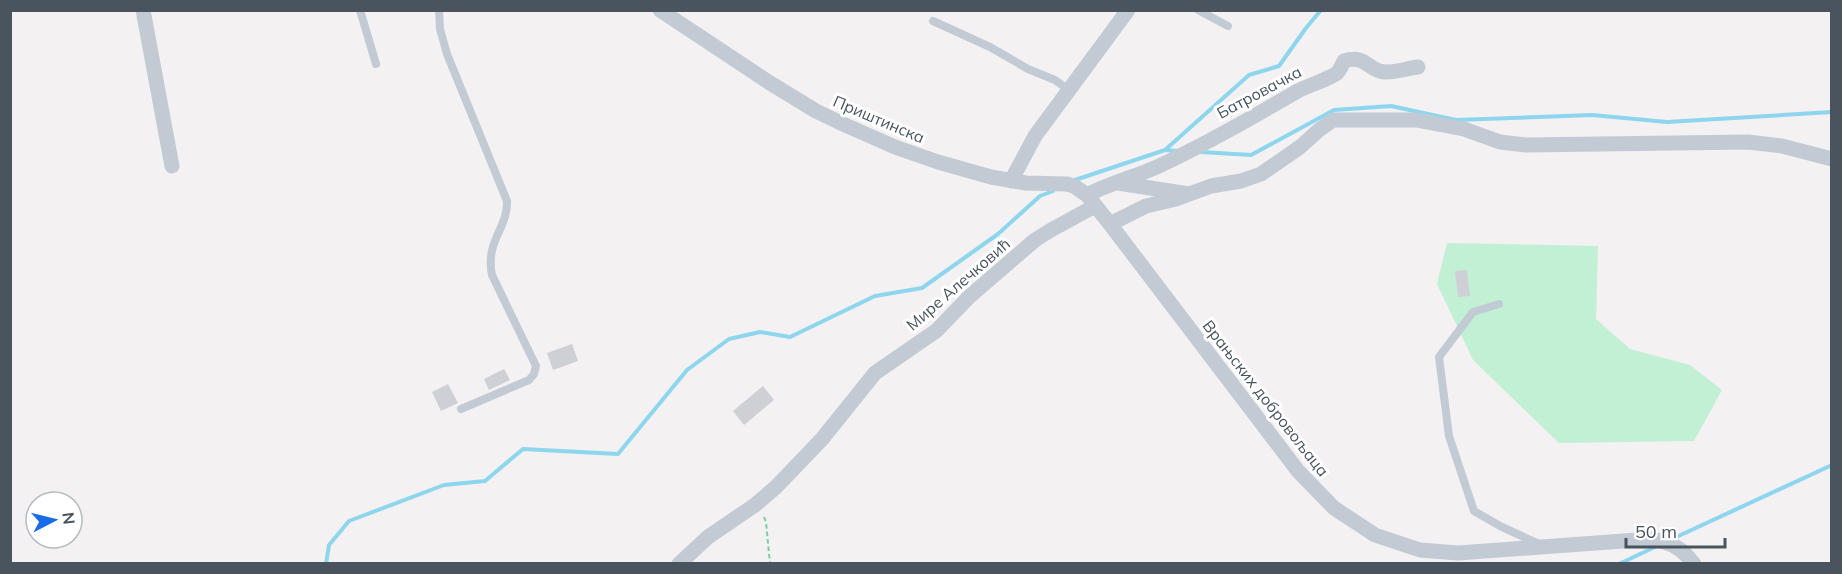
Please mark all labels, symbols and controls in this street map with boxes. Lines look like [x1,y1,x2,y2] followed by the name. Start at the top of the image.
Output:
[1213,61,1305,123] street label: Батровачка
[830,91,928,147] street label: Приштинска
[902,233,1014,335] street label: Мире Алечковић
[1199,316,1333,480] street label: Врањских добровољаца
[24,490,84,550] north arrow
[58,511,80,525] text: N
[1626,511,1725,549] scale bar
[1635,520,1677,543] text: 50 m

